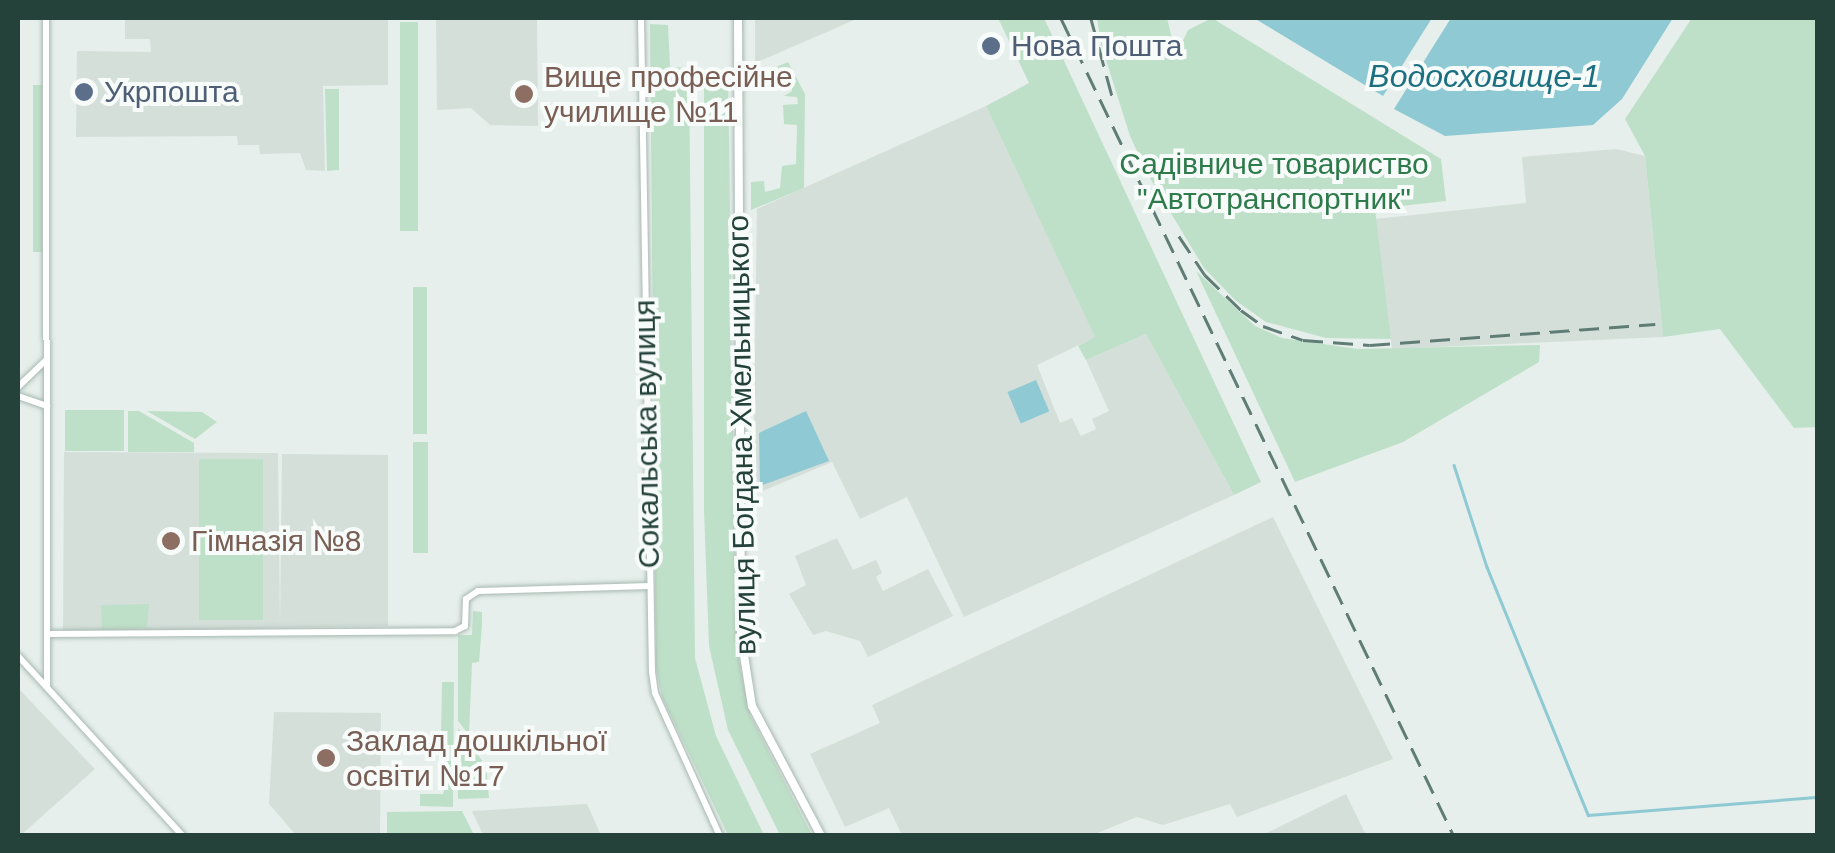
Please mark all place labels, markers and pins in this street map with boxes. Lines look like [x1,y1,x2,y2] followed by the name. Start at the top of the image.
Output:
[1011,28,1182,64] place label: Нова Пошта
[980,35,1002,57] marker: Нова Пошта
[544,59,793,130] place label: Вище професійне училище №11
[104,74,239,110] place label: Укрпошта
[73,81,95,103] marker: Укрпошта
[513,83,535,105] marker: Вище професійне училище №11
[191,523,361,559] place label: Гімназія №8
[160,530,182,552] marker: Гімназія №8
[346,723,607,794] place label: Заклад дошкільної освіти №17
[315,747,337,769] marker: Заклад дошкільної освіти №17

